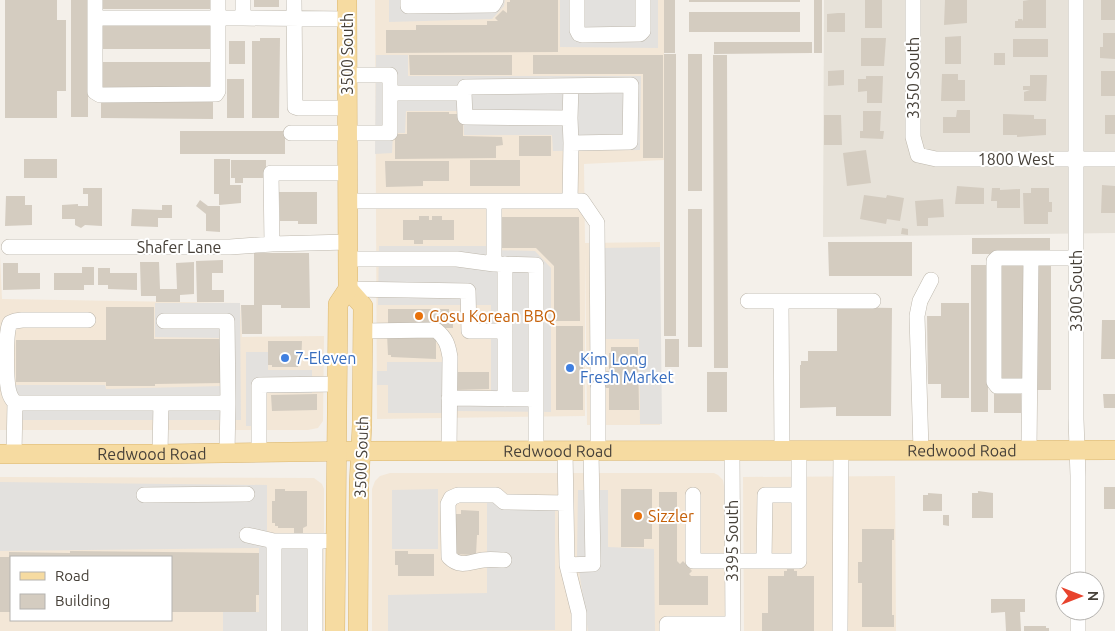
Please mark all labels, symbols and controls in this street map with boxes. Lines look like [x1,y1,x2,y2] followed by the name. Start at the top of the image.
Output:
[338,13,356,95] street label: 3500 South
[904,37,922,119] street label: 3350 South
[978,150,1055,168] street label: 1800 West
[137,238,221,256] street label: Shafer Lane
[1067,250,1085,332] street label: 3300 South
[429,307,556,325] place label: Gosu Korean BBQ
[413,310,425,322] marker: Gosu Korean BBQ
[295,349,356,367] place label: 7-Eleven
[580,350,675,386] place label: Kim Long Fresh Market
[279,352,291,364] marker: 7-Eleven
[564,362,576,374] marker: Kim Long Fresh Market
[351,416,371,498] street label: 3500 South
[907,441,1017,459] street label: Redwood Road
[503,442,613,460] street label: Redwood Road
[97,444,207,463] street label: Redwood Road
[723,500,741,582] street label: 3395 South
[648,507,694,525] place label: Sizzler
[632,510,644,522] marker: Sizzler
[10,556,172,621] legend
[55,567,90,584] text: Road
[1055,571,1105,621] north arrow
[1085,591,1101,601] text: N
[55,592,110,609] text: Building

